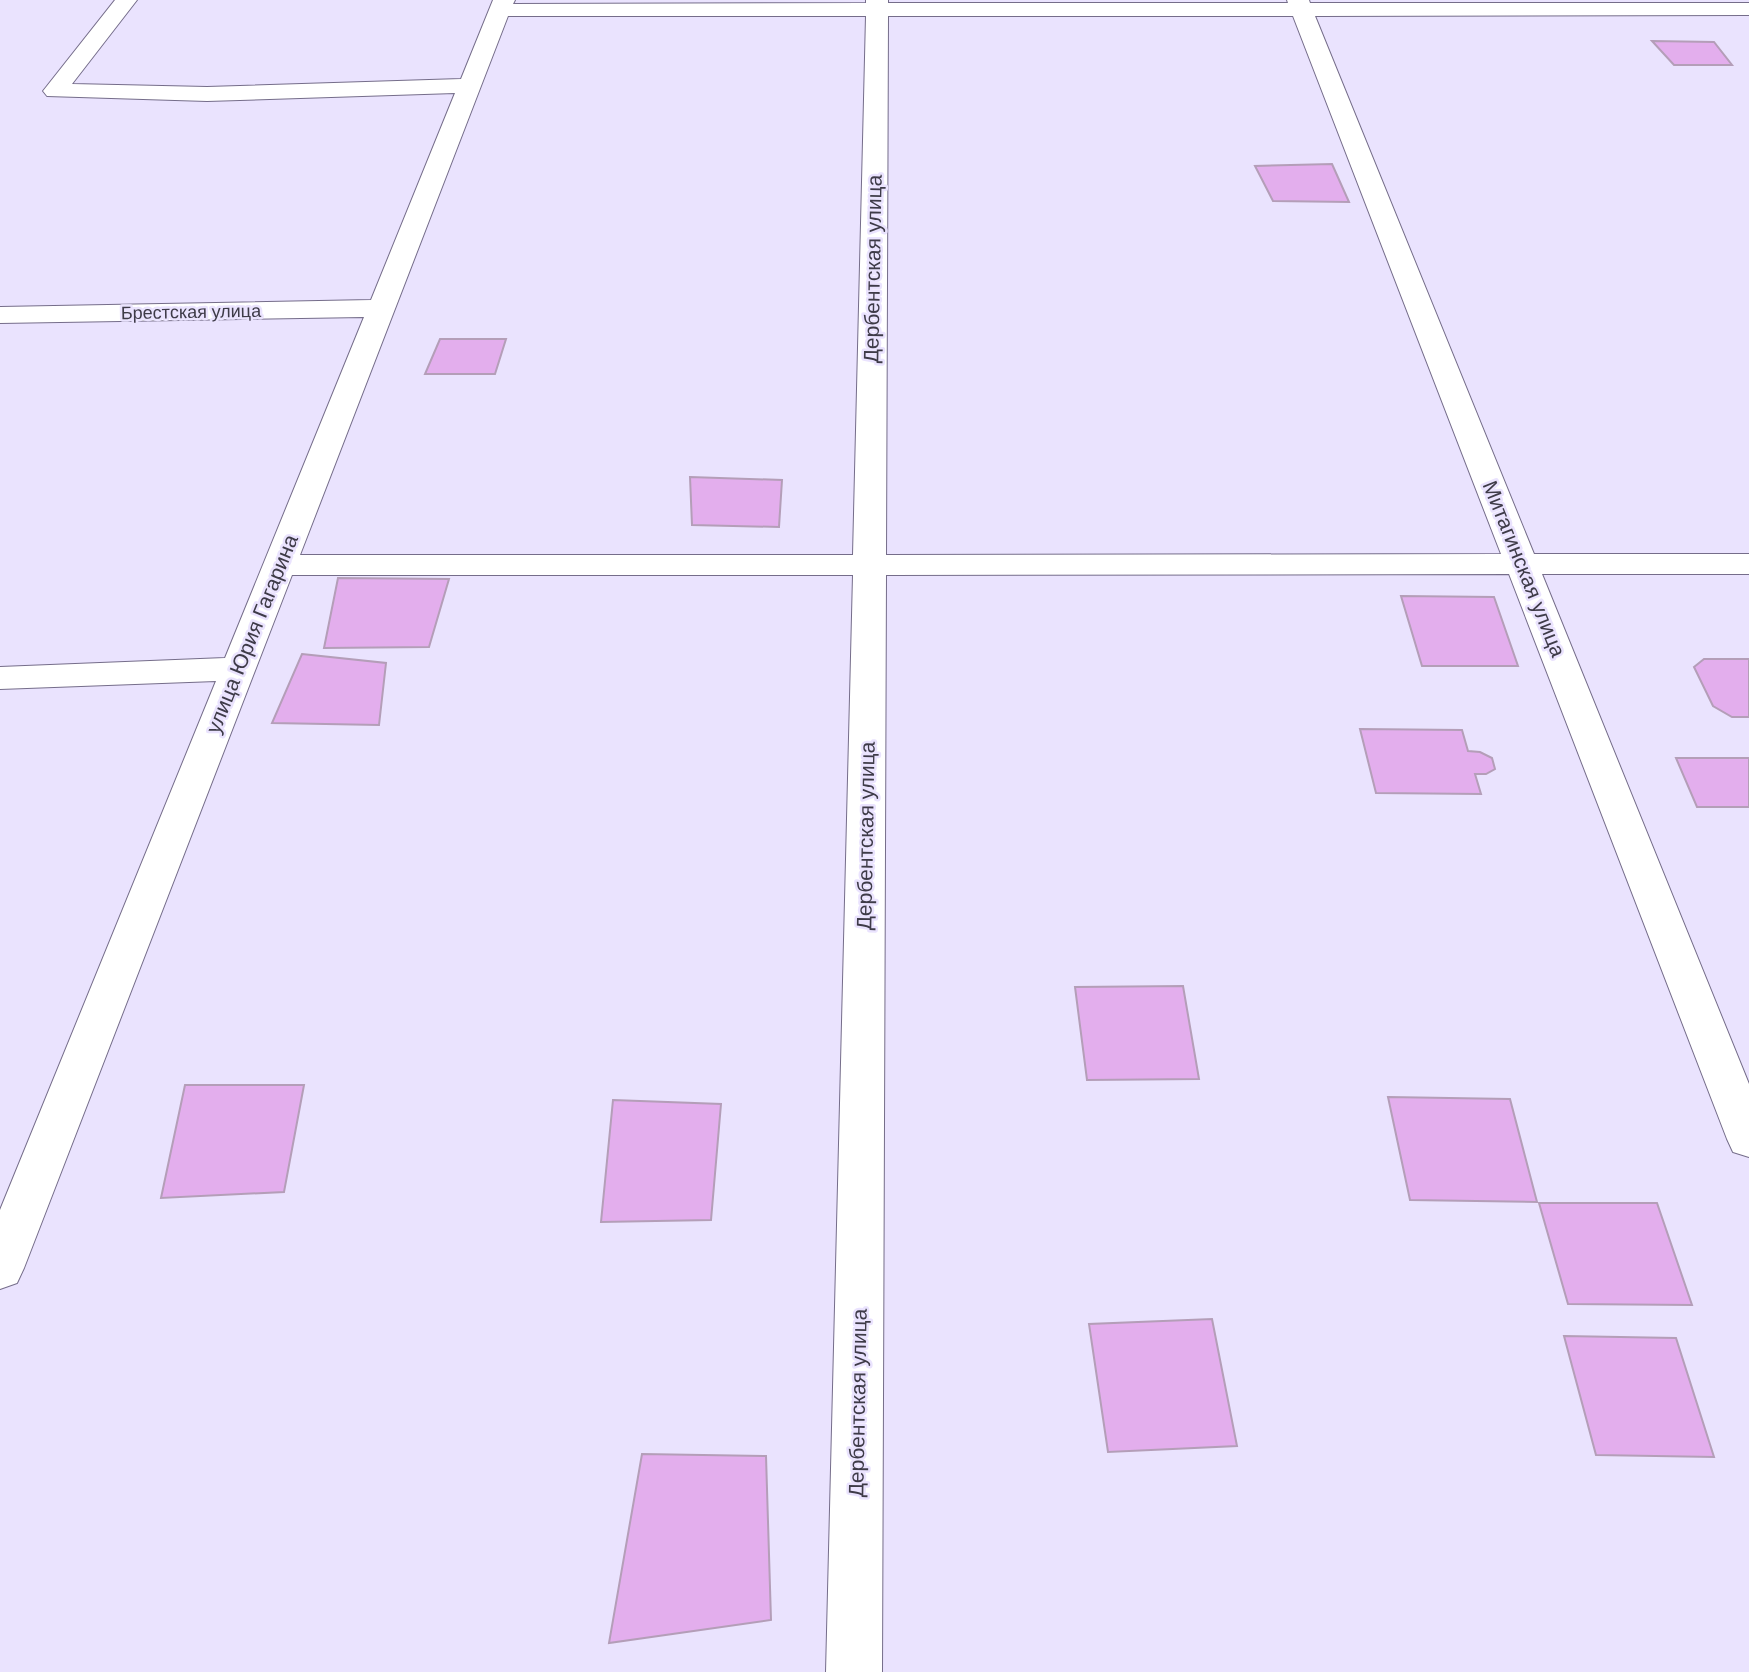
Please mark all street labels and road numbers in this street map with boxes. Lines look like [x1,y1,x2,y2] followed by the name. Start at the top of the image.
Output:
[857,174,889,364] street label: Дербентская улица
[121,299,262,325] street label: Брестская улица
[1476,477,1572,662] street label: Митагинская улица
[199,530,305,738] street label: улица Юрия Гагарина
[850,741,882,931] street label: Дербентская улица
[842,1308,874,1498] street label: Дербентская улица

